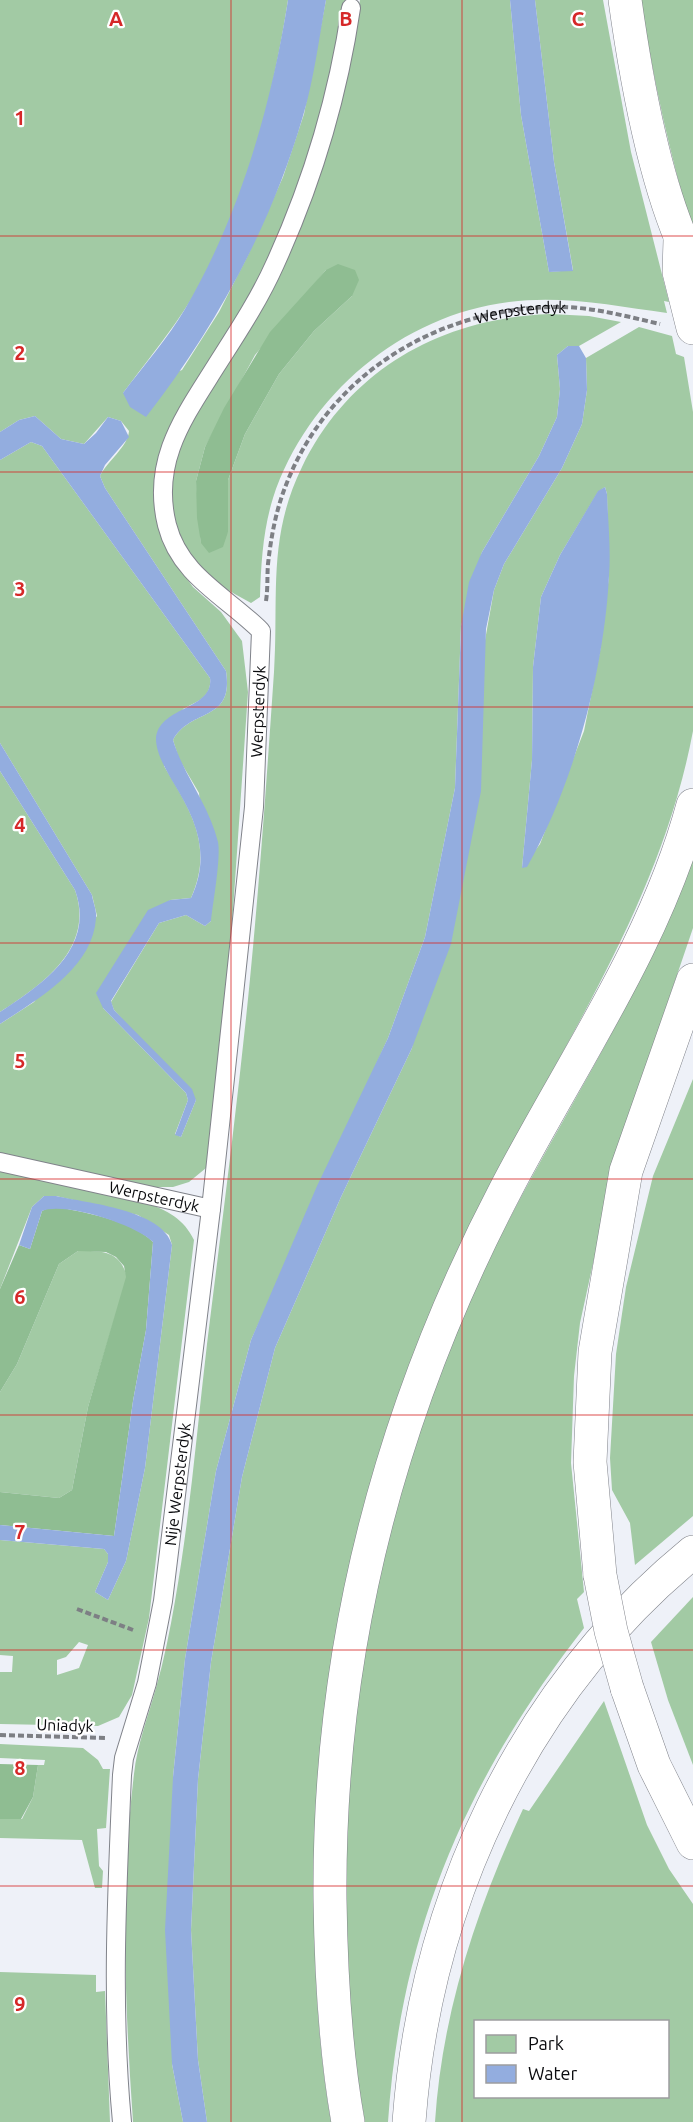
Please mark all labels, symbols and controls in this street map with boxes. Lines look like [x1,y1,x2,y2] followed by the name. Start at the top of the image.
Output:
[109,7,123,30] text: A
[339,7,353,30] text: B
[572,7,585,30] text: C
[14,106,26,129] text: 1
[473,298,566,327] street label: Werpsterdyk
[14,341,26,364] text: 2
[14,577,26,600] text: 3
[247,665,269,758] street label: Werpsterdyk
[14,813,26,836] text: 4
[14,1049,26,1072] text: 5
[107,1178,201,1215] street label: Werpsterdyk
[14,1285,26,1308] text: 6
[161,1422,194,1547] street label: Nije Werpsterdyk
[14,1520,26,1543] text: 7
[36,1715,94,1735] street label: Uniadyk
[14,1756,26,1779] text: 8
[14,1992,26,2015] text: 9
[474,2020,669,2098] legend
[528,2033,564,2053] text: Park
[528,2063,578,2083] text: Water

